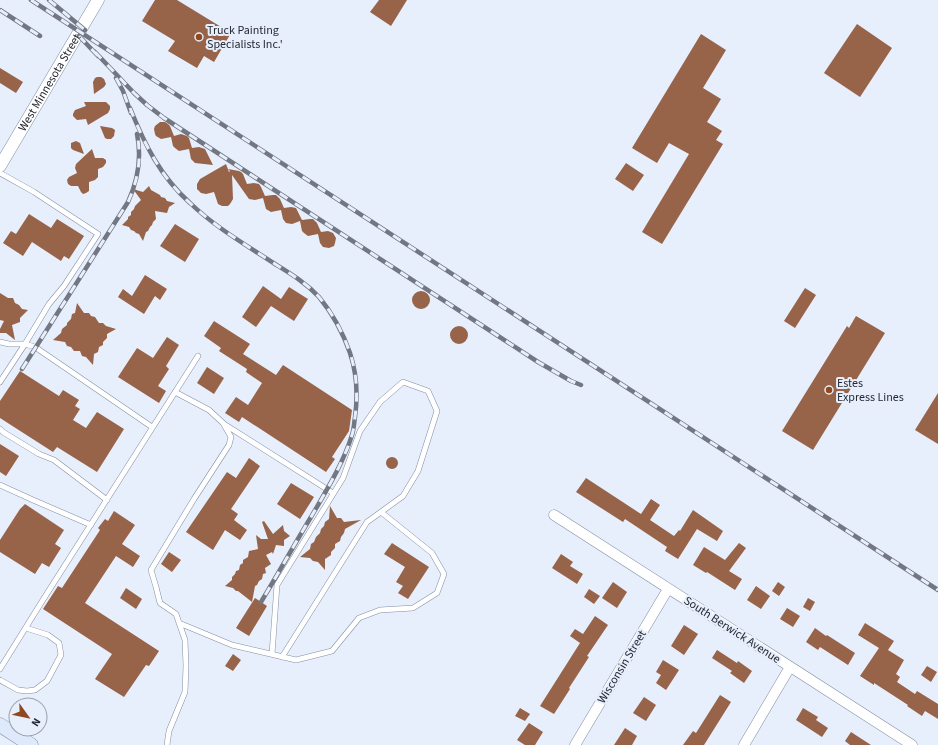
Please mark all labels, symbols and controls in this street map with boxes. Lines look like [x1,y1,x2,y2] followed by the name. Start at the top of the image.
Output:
[207,22,283,53] place label: Truck Painting Specialists Inc.'
[14,30,85,135] street label: West Minnesota Street
[194,32,204,42] marker: Truck Painting Specialists Inc.'
[837,375,904,406] place label: Estes Express Lines
[824,385,834,395] marker: Estes Express Lines
[680,592,784,668] street label: South Berwick Avenue
[593,627,651,707] street label: Wisconsin Street
[8,697,48,737] north arrow
[28,715,44,729] text: N

